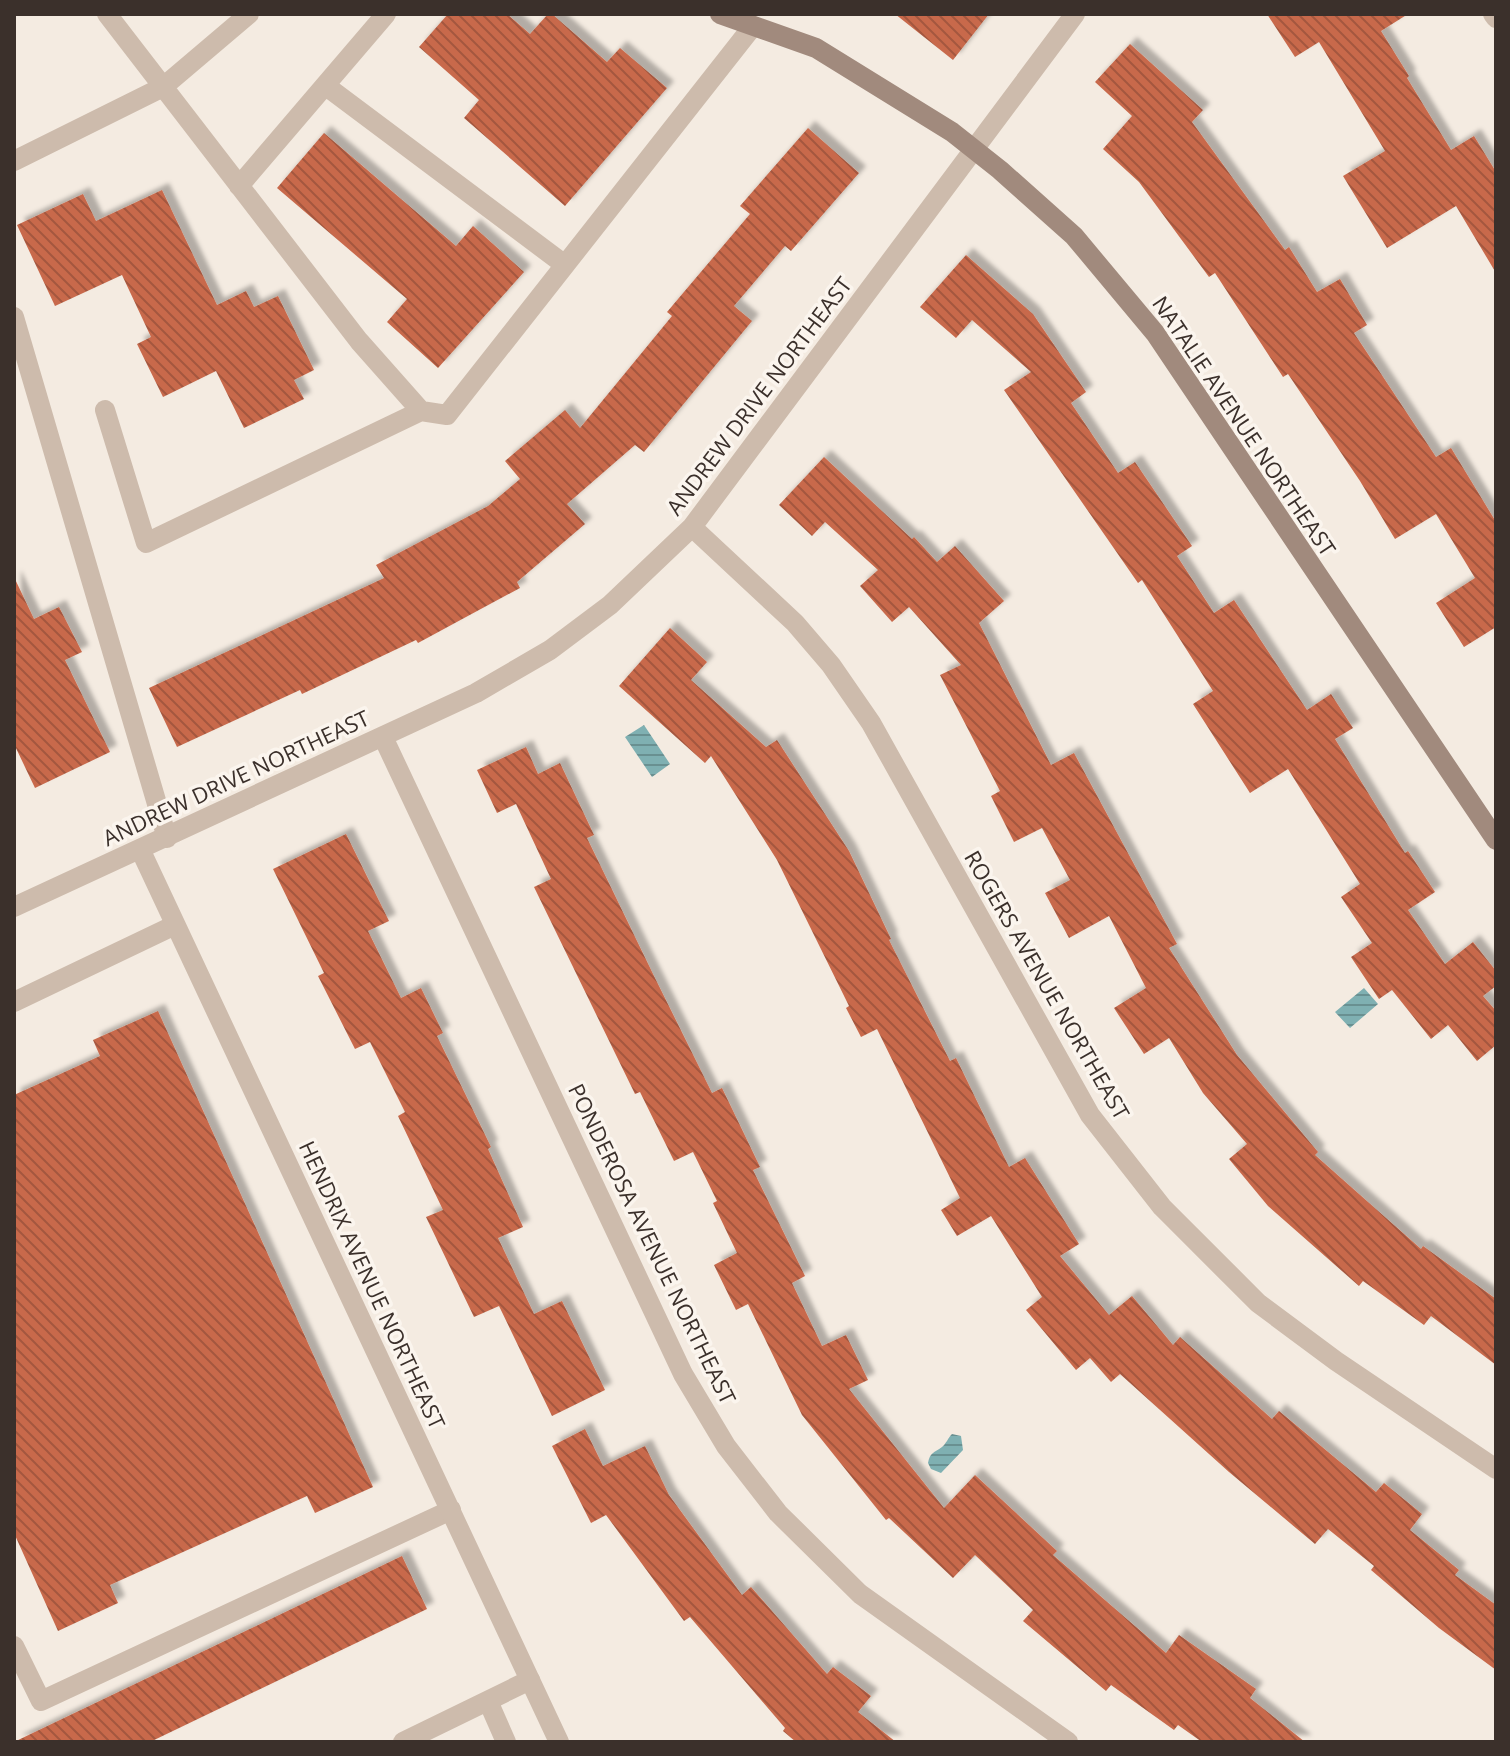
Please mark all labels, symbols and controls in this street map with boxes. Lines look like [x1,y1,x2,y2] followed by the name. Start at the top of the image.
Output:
[659,270,858,521] street label: ANDREW DRIVE NORTHEAST
[1146,289,1343,561] street label: NATALIE AVENUE NORTHEAST
[97,702,374,852] street label: ANDREW DRIVE NORTHEAST
[958,845,1137,1124] street label: ROGERS AVENUE NORTHEAST
[562,1078,744,1409] street label: PONDEROSA AVENUE NORTHEAST
[293,1136,453,1434] street label: HENDRIX AVENUE NORTHEAST

